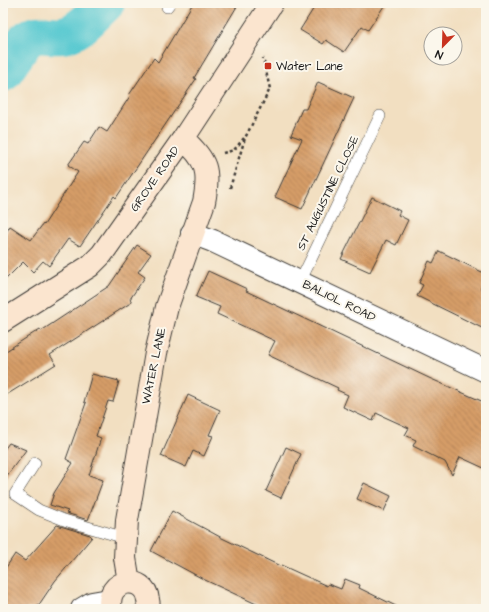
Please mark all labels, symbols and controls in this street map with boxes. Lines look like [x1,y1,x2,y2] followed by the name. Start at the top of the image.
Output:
[423,26,463,66] north arrow
[433,46,445,63] text: N
[276,58,344,75] place label: Water Lane
[263,61,273,71] marker: Water Lane
[293,133,363,253] street label: ST AUGUSTINE CLOSE
[126,143,184,215] street label: GROVE ROAD
[300,276,379,326] street label: BALIOL ROAD
[138,326,170,406] street label: WATER LANE

